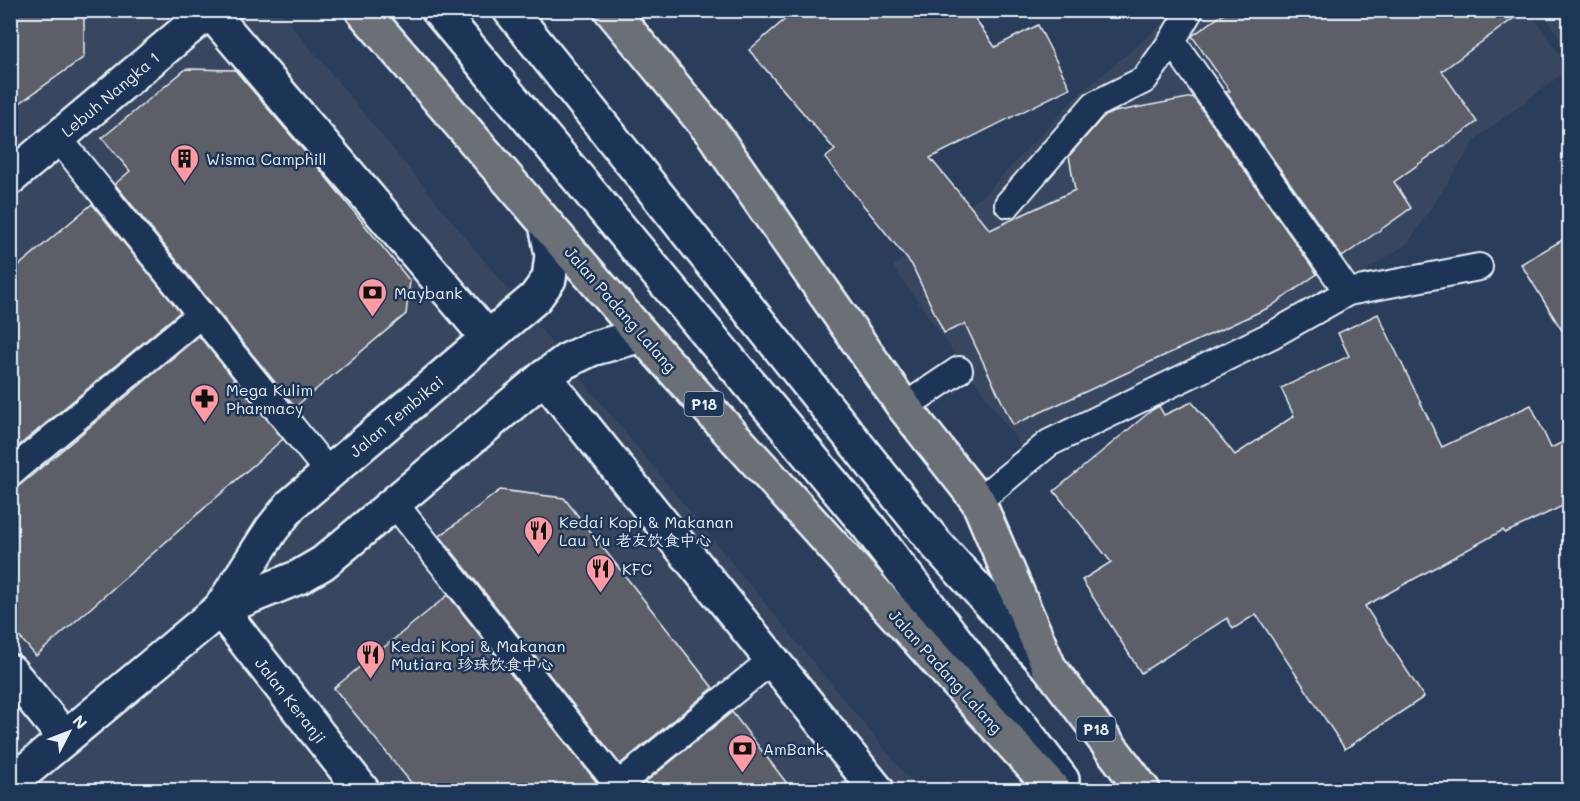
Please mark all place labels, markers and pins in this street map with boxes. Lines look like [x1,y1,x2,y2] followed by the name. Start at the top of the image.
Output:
[169,142,201,184] building icon: Wisma Camphill
[206,148,327,169] place label: Wisma Camphill
[357,276,389,318] bank icon: Maybank
[394,282,463,303] place label: Maybank
[226,379,313,418] place label: Mega Kulim Pharmacy
[189,382,221,424] pharmacy icon: Mega Kulim Pharmacy
[559,511,733,550] place label: Kedai Kopi & Makanan Lau Yu 老友饮食中心
[522,514,554,556] restaurant icon: Kedai Kopi & Makanan Lau Yu 老友饮食中心
[585,552,617,594] restaurant icon: KFC
[622,558,652,579] place label: KFC
[391,635,565,674] place label: Kedai Kopi & Makanan Mutiara 珍珠饮食中心
[354,638,386,680] restaurant icon: Kedai Kopi & Makanan Mutiara 珍珠饮食中心
[726,732,758,774] bank icon: AmBank
[763,738,824,759] place label: AmBank

